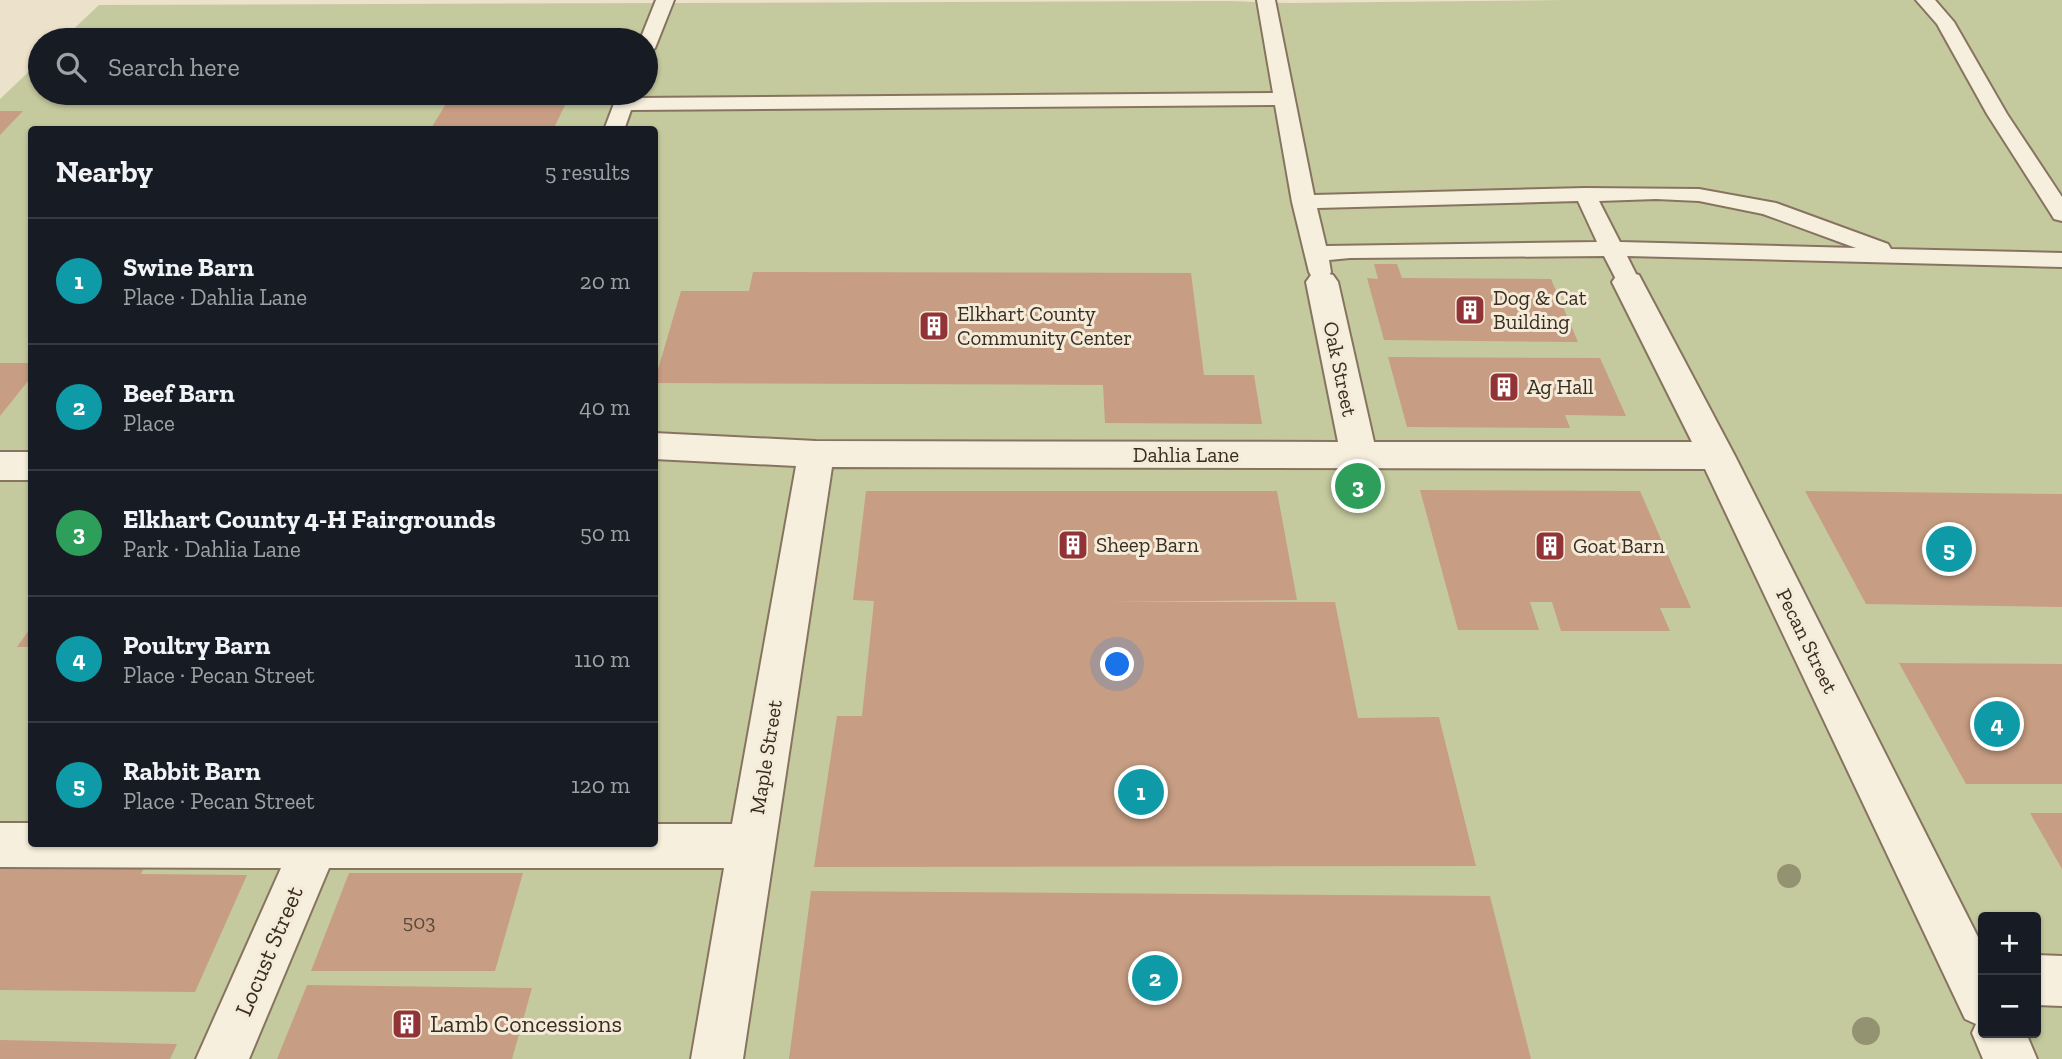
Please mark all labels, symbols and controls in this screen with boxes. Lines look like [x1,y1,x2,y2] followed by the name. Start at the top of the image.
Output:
[28,28,658,105] search box
[52,48,90,86] icon: search
[108,51,240,83] text: Search here
[56,154,153,190] text: Nearby
[545,158,630,186] text: 5 results
[123,251,254,283] text: Swine Barn
[74,267,84,295] text: 1
[580,267,630,295] text: 20 m
[123,283,307,311] text: Place · Dahlia Lane
[1493,285,1587,334] place label: Dog & Cat Building
[1453,293,1487,327] building icon: Dog & Cat Building
[957,301,1132,350] place label: Elkhart County Community Center
[917,309,951,343] building icon: Elkhart County Community Center
[1318,319,1363,419] street label: Oak Street
[1487,370,1521,404] building icon: Ag Hall
[1527,374,1594,399] place label: Ag Hall
[123,377,235,409] text: Beef Barn
[73,393,85,421] text: 2
[579,393,630,421] text: 40 m
[123,409,175,437] text: Place
[1133,442,1239,467] street label: Dahlia Lane
[1335,460,1381,512] pin: 3
[123,503,496,535] text: Elkhart County 4-H Fairgrounds
[73,519,85,547] text: 3
[580,519,630,547] text: 50 m
[1926,523,1972,575] pin: 5
[1056,528,1090,562] building icon: Sheep Barn
[1533,529,1567,563] building icon: Goat Barn
[1096,532,1199,557] place label: Sheep Barn
[1573,533,1665,558] place label: Goat Barn
[123,535,301,563] text: Park · Dahlia Lane
[1771,584,1844,697] street label: Pecan Street
[123,629,270,661] text: Poultry Barn
[72,645,86,673] text: 4
[574,645,630,673] text: 110 m
[1100,647,1134,681] your location
[123,661,315,689] text: Place · Pecan Street
[744,698,787,816] street label: Maple Street
[1974,698,2020,750] pin: 4
[123,755,261,787] text: Rabbit Barn
[1118,766,1164,818] pin: 1
[73,771,85,799] text: 5
[571,771,630,799] text: 120 m
[123,787,315,815] text: Place · Pecan Street
[228,882,309,1020] street label: Locust Street
[402,909,436,934] house number: 503
[1978,912,2041,1038] map controls
[1978,912,2041,975] button: +
[1132,952,1178,1004] pin: 2
[1978,975,2041,1038] button: −
[390,1007,424,1041] building icon: Lamb Concessions
[430,1009,622,1038] place label: Lamb Concessions

